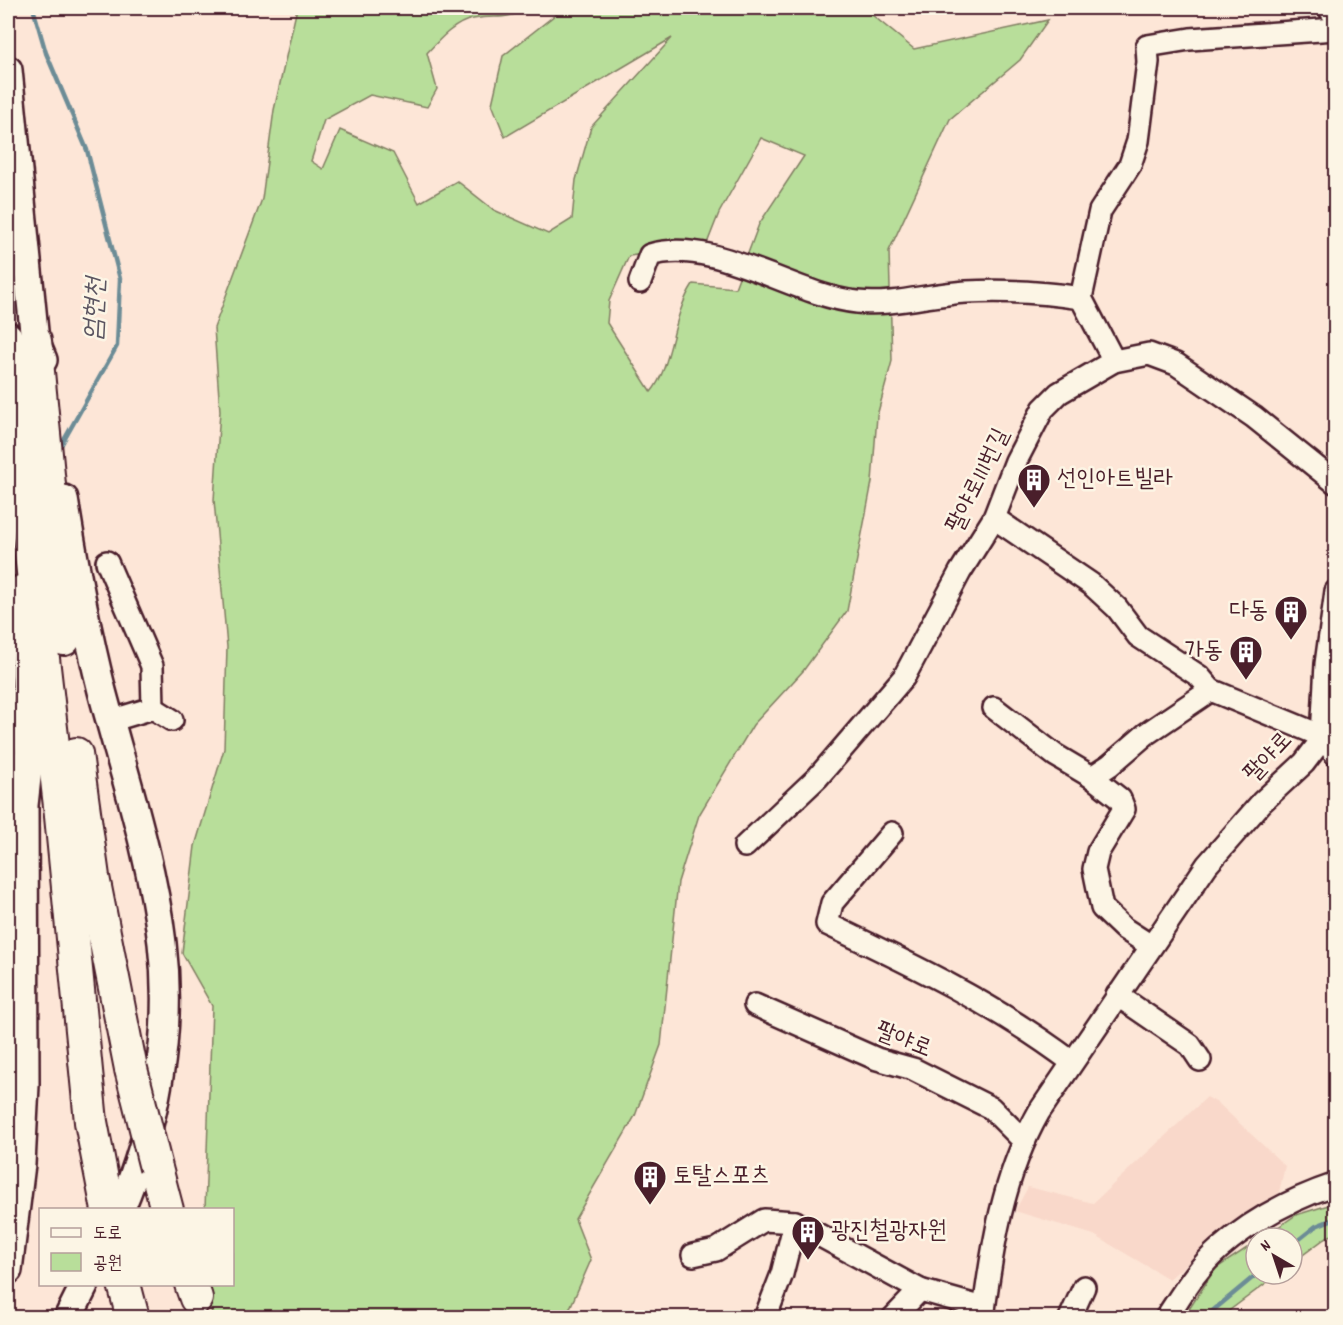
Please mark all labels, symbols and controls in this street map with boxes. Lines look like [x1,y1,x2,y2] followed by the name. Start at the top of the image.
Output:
[76,274,116,341] water label: 엄현천
[939,423,1019,539] street label: 팔야로111번길
[1016,462,1052,509] building icon: 선인아트빌라
[1057,463,1173,497] place label: 선인아트빌라
[1273,594,1309,641] building icon: 다동
[1229,595,1268,629] place label: 다동
[1228,634,1264,681] building icon: 가동
[1184,635,1223,669] place label: 가동
[1237,725,1301,791] street label: 팔야로
[870,1015,936,1067] street label: 팔야로
[632,1159,668,1206] building icon: 토탈스포츠
[673,1160,770,1194] place label: 토탈스포츠
[39,1208,234,1286] legend
[790,1214,826,1261] building icon: 광진철광자원
[831,1215,947,1249] place label: 광진철광자원
[93,1222,122,1247] text: 도로
[1244,1226,1304,1286] north arrow
[1256,1235,1277,1258] text: N
[93,1252,122,1277] text: 공원

